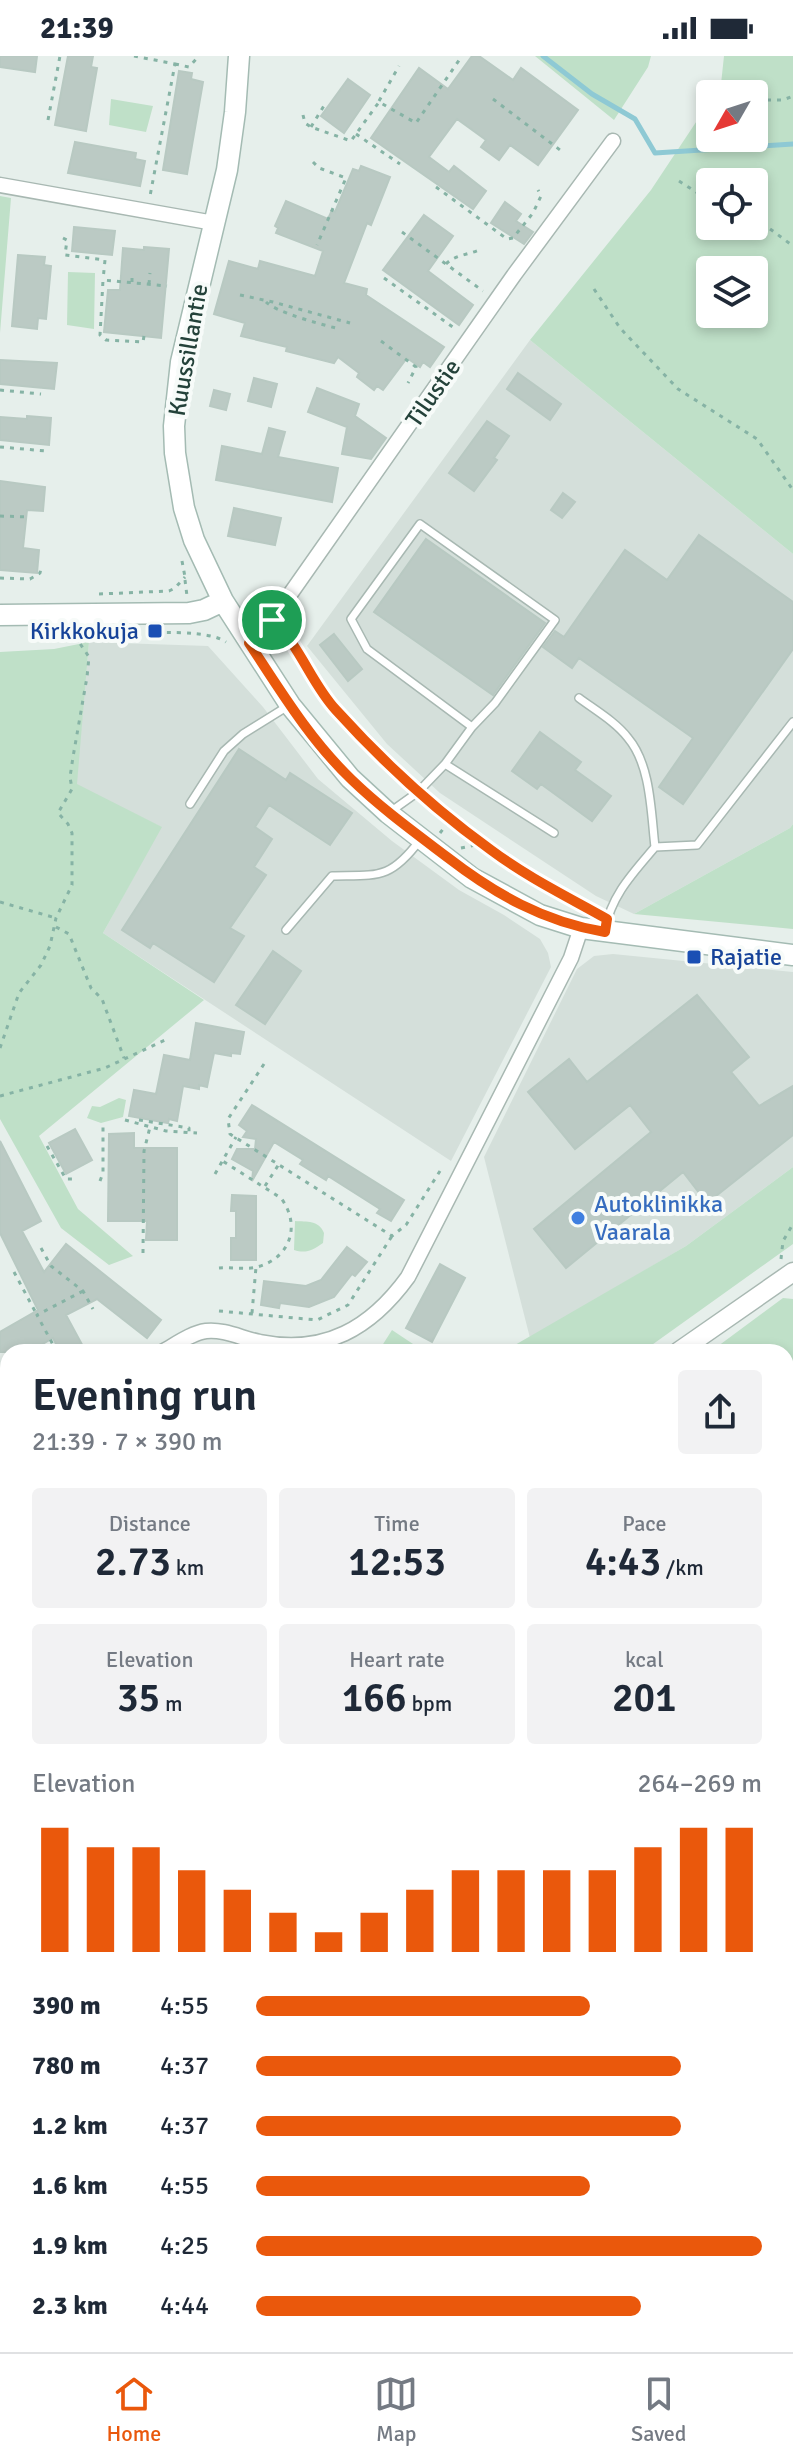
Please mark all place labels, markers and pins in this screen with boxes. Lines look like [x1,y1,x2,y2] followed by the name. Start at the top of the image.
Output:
[238,586,306,654] pin
[30,616,139,646] place label: Kirkkokuja
[146,622,164,640] marker: Kirkkokuja
[710,942,782,972] place label: Rajatie
[685,948,703,966] marker: Rajatie
[594,1189,723,1247] place label: Autoklinikka Vaarala
[569,1209,587,1227] marker: Autoklinikka Vaarala

